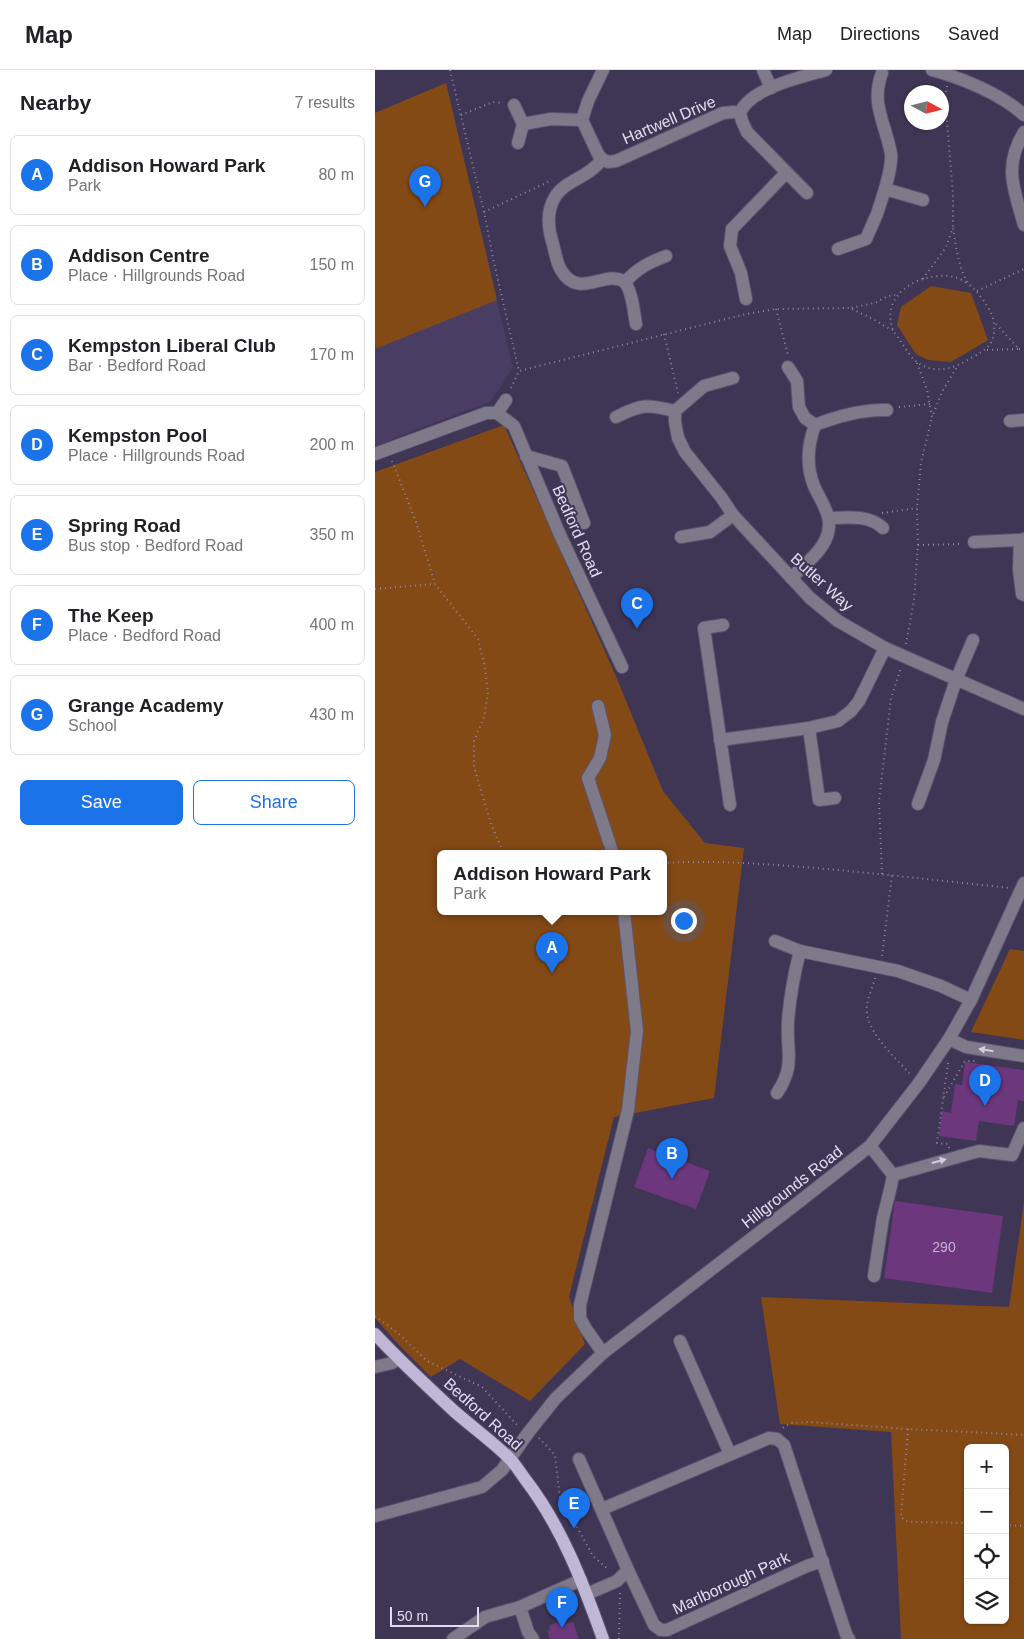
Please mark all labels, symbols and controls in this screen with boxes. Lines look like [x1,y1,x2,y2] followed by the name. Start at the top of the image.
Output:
[25,21,73,48] text: Map
[777,24,812,44] text: Map
[840,24,920,44] text: Directions
[948,24,999,44] text: Saved
[904,85,949,130] north arrow
[20,91,91,114] text: Nearby
[620,93,718,147] street label: Hartwell Drive
[295,94,355,111] text: 7 results
[68,155,265,176] text: Addison Howard Park
[31,166,43,183] text: A
[318,166,354,183] text: 80 m
[409,166,441,207] pin: G
[68,177,101,194] text: Park
[68,245,209,266] text: Addison Centre
[31,256,43,273] text: B
[310,256,354,273] text: 150 m
[68,267,245,284] text: Place · Hillgrounds Road
[68,335,276,356] text: Kempston Liberal Club
[31,346,43,363] text: C
[310,346,354,363] text: 170 m
[68,357,206,374] text: Bar · Bedford Road
[68,425,207,446] text: Kempston Pool
[31,436,43,453] text: D
[310,436,354,453] text: 200 m
[68,447,245,464] text: Place · Hillgrounds Road
[549,482,605,580] street label: Bedford Road
[68,515,181,536] text: Spring Road
[32,526,42,543] text: E
[310,526,354,543] text: 350 m
[68,537,243,554] text: Bus stop · Bedford Road
[787,550,857,614] street label: Butler Way
[621,588,653,629] pin: C
[68,605,154,626] text: The Keep
[32,616,42,633] text: F
[310,616,354,633] text: 400 m
[68,627,221,644] text: Place · Bedford Road
[68,695,224,716] text: Grange Academy
[31,706,43,723] text: G
[310,706,354,723] text: 430 m
[68,717,117,734] text: School
[20,780,183,825] button: Save
[193,780,355,825] button: Share
[437,850,667,915] popup
[453,863,651,884] text: Addison Howard Park
[453,885,486,902] text: Park
[671,908,697,934] your location
[536,932,568,973] pin: A
[978,1046,994,1054] one-way arrow
[969,1065,1001,1106] pin: D
[656,1138,688,1179] pin: B
[738,1143,846,1231] street label: Hillgrounds Road
[932,1157,947,1165] one-way arrow
[932,1239,956,1255] house number: 290
[441,1375,525,1453] street label: Bedford Road
[964,1444,1009,1624] map controls
[964,1444,1009,1489] button: +
[558,1488,590,1529] pin: E
[964,1489,1009,1534] button: −
[964,1534,1009,1579] button: locate
[670,1548,793,1618] street label: Marlborough Park
[964,1579,1009,1624] button: layers
[546,1587,578,1628] pin: F
[390,1604,479,1627] scale bar
[397,1608,428,1624] text: 50 m

